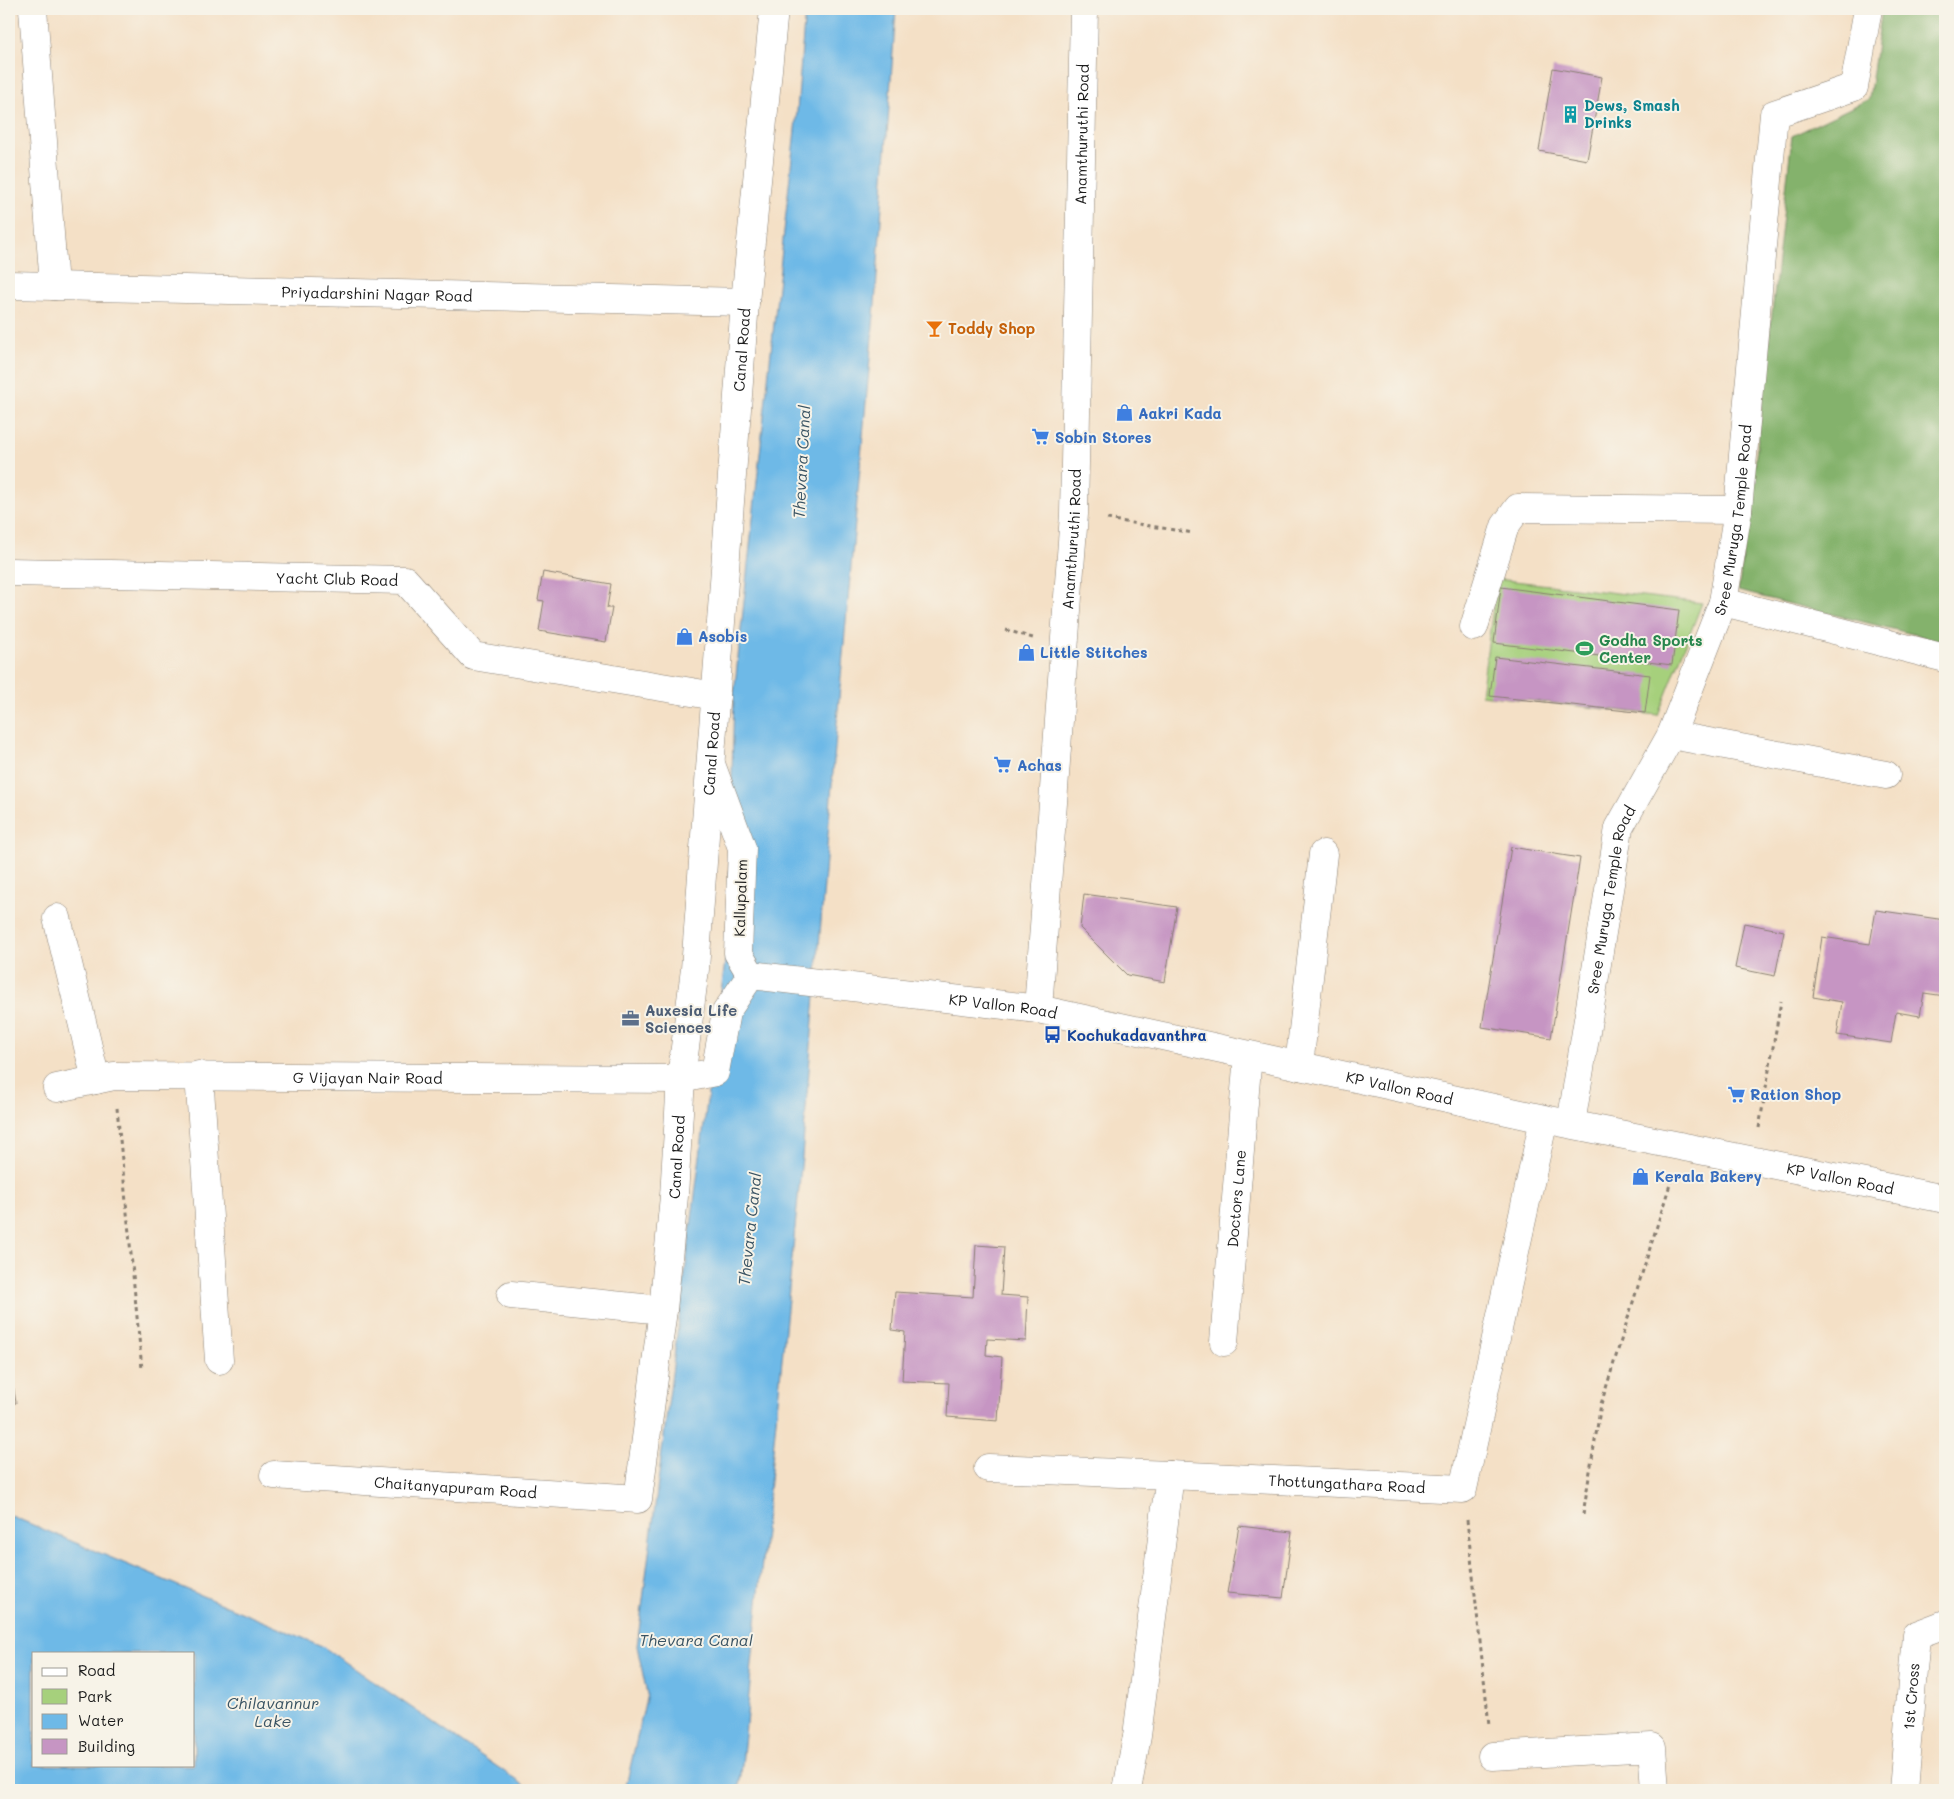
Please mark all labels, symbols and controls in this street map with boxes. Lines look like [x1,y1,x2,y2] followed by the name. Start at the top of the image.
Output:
[1070,64,1093,205] street label: Anamthuruthi Road
[1584,95,1680,132] place label: Dews, Smash Drinks
[1560,104,1580,124] building icon: Dews, Smash Drinks
[281,281,473,306] street label: Priyadarshini Nagar Road
[728,307,755,392] street label: Canal Road
[924,318,944,338] bar icon: Toddy Shop
[948,318,1035,338] place label: Toddy Shop
[1114,403,1134,423] shop icon: Aakri Kada
[1138,403,1222,423] place label: Aakri Kada
[788,405,814,519] water label: Thevara Canal
[1709,424,1756,618] street label: Sree Muruga Temple Road
[1031,427,1051,447] supermarket icon: Sobin Stores
[1055,427,1152,447] place label: Sobin Stores
[1057,469,1085,610] street label: Anamthuruthi Road
[276,567,398,590] street label: Yacht Club Road
[674,626,694,646] shop icon: Asobis
[698,626,747,646] place label: Asobis
[1599,630,1702,667] place label: Godha Sports Center
[1575,639,1595,659] sports icon: Godha Sports Center
[1016,642,1036,662] shop icon: Little Stitches
[1040,642,1147,662] place label: Little Stitches
[698,711,724,796] street label: Canal Road
[993,755,1013,775] supermarket icon: Achas
[1017,755,1062,775] place label: Achas
[1582,802,1640,995] street label: Sree Muruga Temple Road
[729,859,751,937] street label: Kallupalam
[948,989,1059,1023] street label: KP Vallon Road
[645,1000,737,1037] place label: Auxesia Life Sciences
[621,1009,641,1029] office icon: Auxesia Life Sciences
[1043,1025,1063,1045] bus stop icon: Kochukadavanthra
[1067,1025,1207,1045] place label: Kochukadavanthra
[1344,1066,1455,1109] street label: KP Vallon Road
[293,1067,443,1088] street label: G Vijayan Nair Road
[1726,1084,1746,1104] supermarket icon: Ration Shop
[1750,1084,1841,1104] place label: Ration Shop
[664,1115,689,1199] street label: Canal Road
[1222,1149,1250,1248] street label: Doctors Lane
[1785,1158,1896,1199] street label: KP Vallon Road
[1631,1166,1651,1186] shop icon: Kerala Bakery
[1655,1166,1762,1186] place label: Kerala Bakery
[733,1171,765,1287] water label: Thevara Canal
[1268,1470,1426,1497] street label: Thottungathara Road
[374,1472,538,1502] street label: Chaitanyapuram Road
[639,1629,753,1650] water label: Thevara Canal
[32,1652,195,1766] legend
[78,1660,115,1680] text: Road
[1898,1662,1924,1731] street label: 1st Cross
[78,1686,112,1706] text: Park
[227,1692,319,1731] water label: Chilavannur Lake
[78,1710,124,1730] text: Water
[78,1736,135,1756] text: Building

